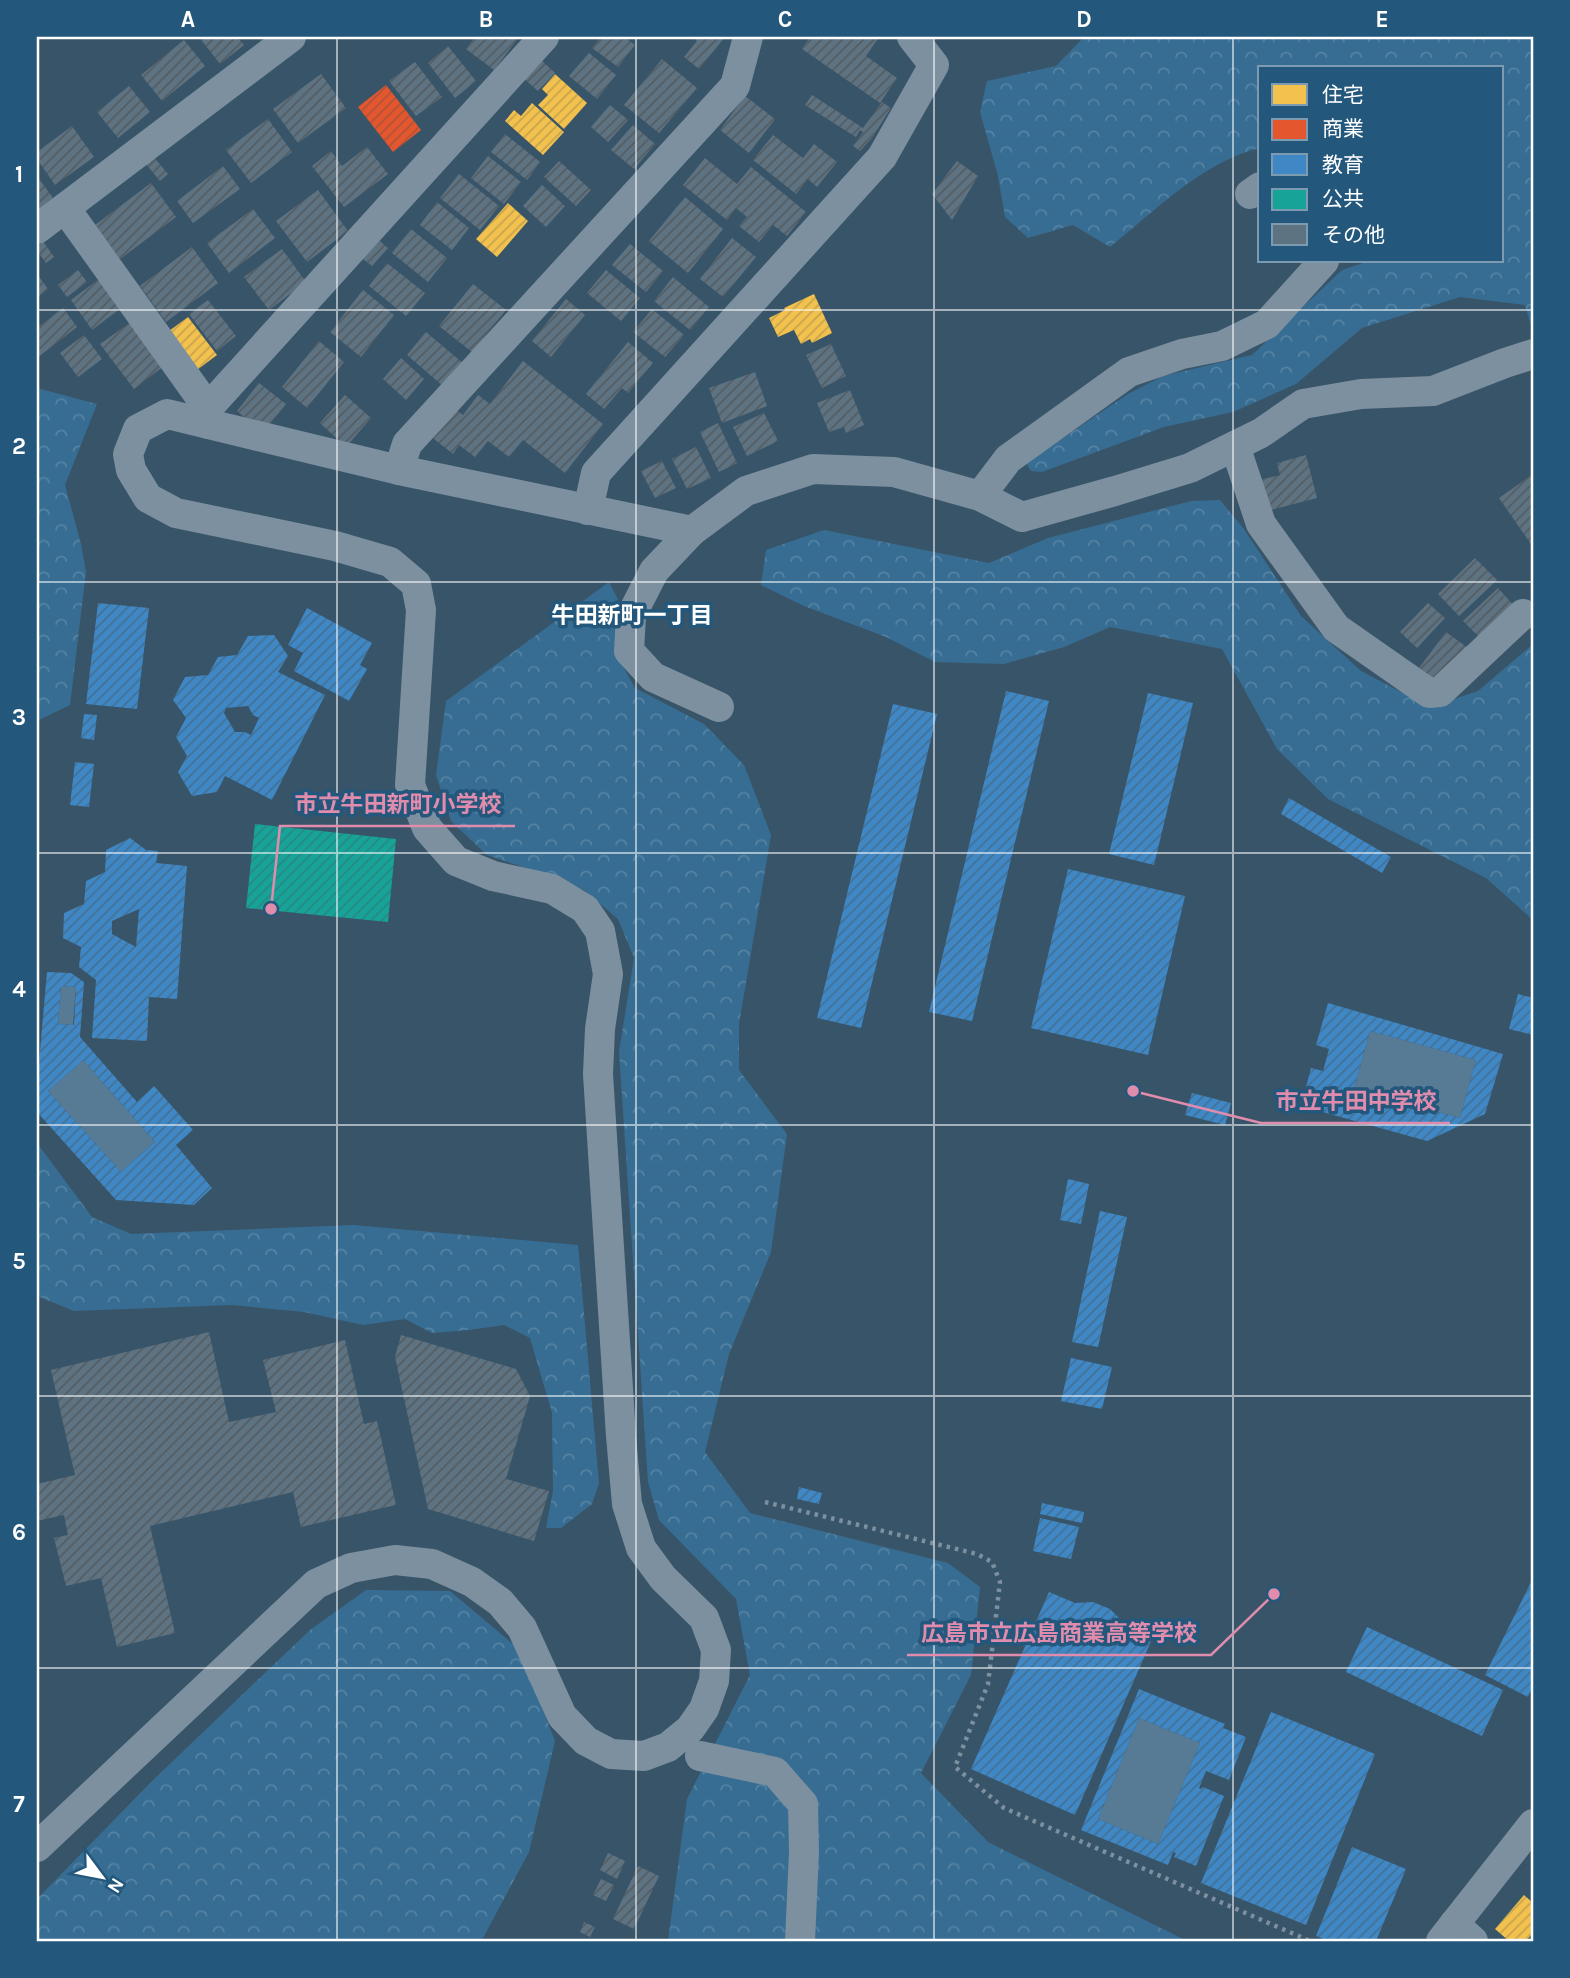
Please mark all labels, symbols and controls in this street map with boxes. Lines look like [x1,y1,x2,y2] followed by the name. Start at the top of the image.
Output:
[181,6,195,33] text: A
[479,6,493,33] text: B
[778,6,792,33] text: C
[1076,6,1092,33] text: D
[1375,6,1389,33] text: E
[1258,66,1504,262] legend
[1322,83,1364,107] text: 住宅
[1322,117,1364,141] text: 商業
[1322,153,1364,177] text: 教育
[15,161,23,188] text: 1
[1322,187,1364,211] text: 公共
[1322,223,1385,247] text: その他
[12,433,26,460] text: 2
[552,602,713,629] district label: 牛田新町一丁目
[12,704,26,731] text: 3
[280,782,515,826] callout: 市立牛田新町小学校
[295,791,502,818] text: 市立牛田新町小学校
[12,976,26,1003] text: 4
[1261,1079,1450,1123] callout: 市立牛田中学校
[1276,1088,1437,1115] text: 市立牛田中学校
[12,1248,26,1275] text: 5
[12,1519,26,1546] text: 6
[907,1611,1211,1655] callout: 広島市立広島商業高等学校
[921,1620,1197,1647] text: 広島市立広島商業高等学校
[13,1791,25,1818] text: 7
[66,1842,136,1912] north arrow
[103,1874,129,1897] text: N

